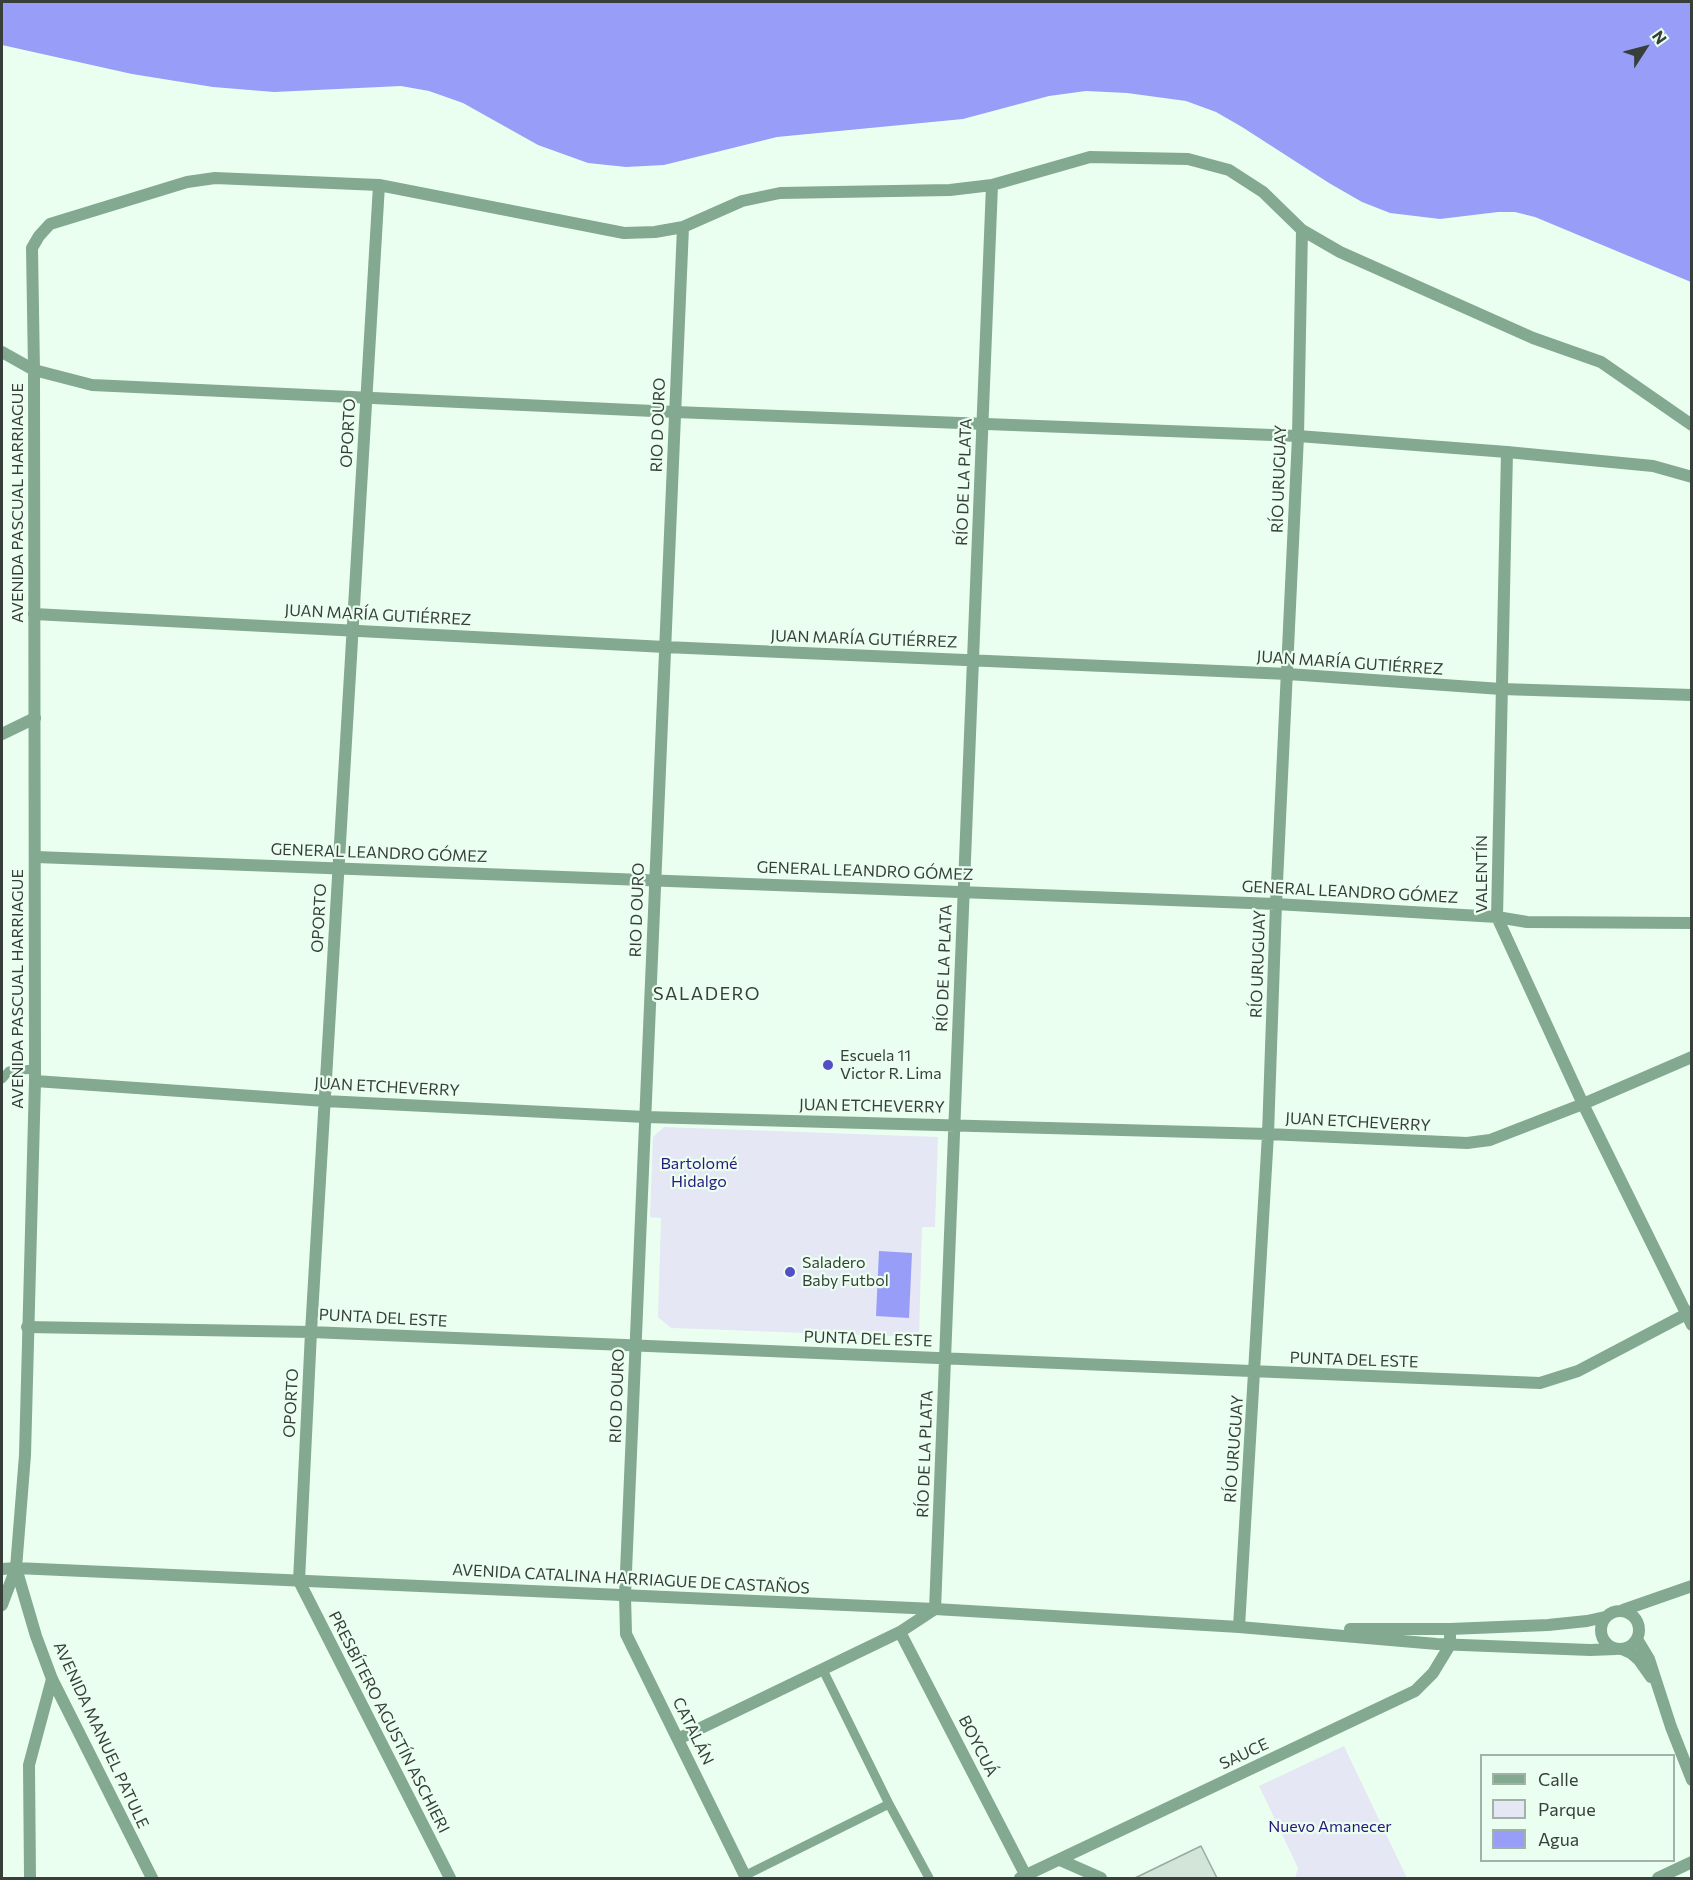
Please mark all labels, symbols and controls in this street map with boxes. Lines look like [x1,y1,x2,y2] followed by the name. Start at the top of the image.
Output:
[1615,18,1675,78] north arrow
[1649,27,1671,48] text: N
[647,377,669,473] street label: RIO D OURO
[8,383,28,623] street label: AVENIDA PASCUAL HARRIAGUE
[337,398,359,468] street label: OPORTO
[952,418,976,546] street label: RÍO DE LA PLATA
[1268,425,1290,533] street label: RÍO URUGUAY
[284,601,472,629] street label: JUAN MARÍA GUTIÉRREZ
[770,626,958,652] street label: JUAN MARÍA GUTIÉRREZ
[1256,647,1444,679] street label: JUAN MARÍA GUTIÉRREZ
[1472,835,1492,913] street label: VALENTÍN
[270,840,488,866] street label: GENERAL LEANDRO GÓMEZ
[756,858,974,884] street label: GENERAL LEANDRO GÓMEZ
[626,862,648,958] street label: RIO D OURO
[8,869,28,1109] street label: AVENIDA PASCUAL HARRIAGUE
[1241,877,1459,907] street label: GENERAL LEANDRO GÓMEZ
[308,883,330,953] street label: OPORTO
[932,904,956,1032] street label: RÍO DE LA PLATA
[1247,910,1269,1018] street label: RÍO URUGUAY
[653,983,761,1005] district label: SALADERO
[840,1046,942,1084] place label: Escuela 11 Victor R. Lima
[821,1058,835,1072] marker: Escuela 11 Victor R. Lima
[314,1074,460,1100] street label: JUAN ETCHEVERRY
[799,1095,945,1117] street label: JUAN ETCHEVERRY
[1285,1109,1431,1135] street label: JUAN ETCHEVERRY
[660,1154,738,1192] park label: Bartolomé Hidalgo
[802,1253,889,1291] place label: Saladero Baby Futbol
[783,1265,797,1279] marker: Saladero Baby Futbol
[318,1305,448,1331] street label: PUNTA DEL ESTE
[803,1327,933,1351] street label: PUNTA DEL ESTE
[606,1348,628,1444] street label: RIO D OURO
[1289,1348,1419,1372] street label: PUNTA DEL ESTE
[280,1368,302,1438] street label: OPORTO
[913,1390,937,1518] street label: RÍO DE LA PLATA
[1221,1394,1247,1504] street label: RÍO URUGUAY
[452,1560,810,1598] street label: AVENIDA CATALINA HARRIAGUE DE CASTAÑOS
[325,1608,453,1836] street label: PRESBÍTERO AGUSTÍN ASCHIERI
[49,1639,153,1831] street label: AVENIDA MANUEL PATULE
[668,1694,718,1768] street label: CATALÁN
[955,1712,1001,1780] street label: BOYCUÁ
[1216,1734,1272,1774] street label: SAUCE
[1480,1754,1675,1862] legend
[1538,1768,1578,1790] text: Calle
[1538,1798,1596,1820] text: Parque
[1268,1817,1392,1837] park label: Nuevo Amanecer
[1538,1828,1579,1850] text: Agua

